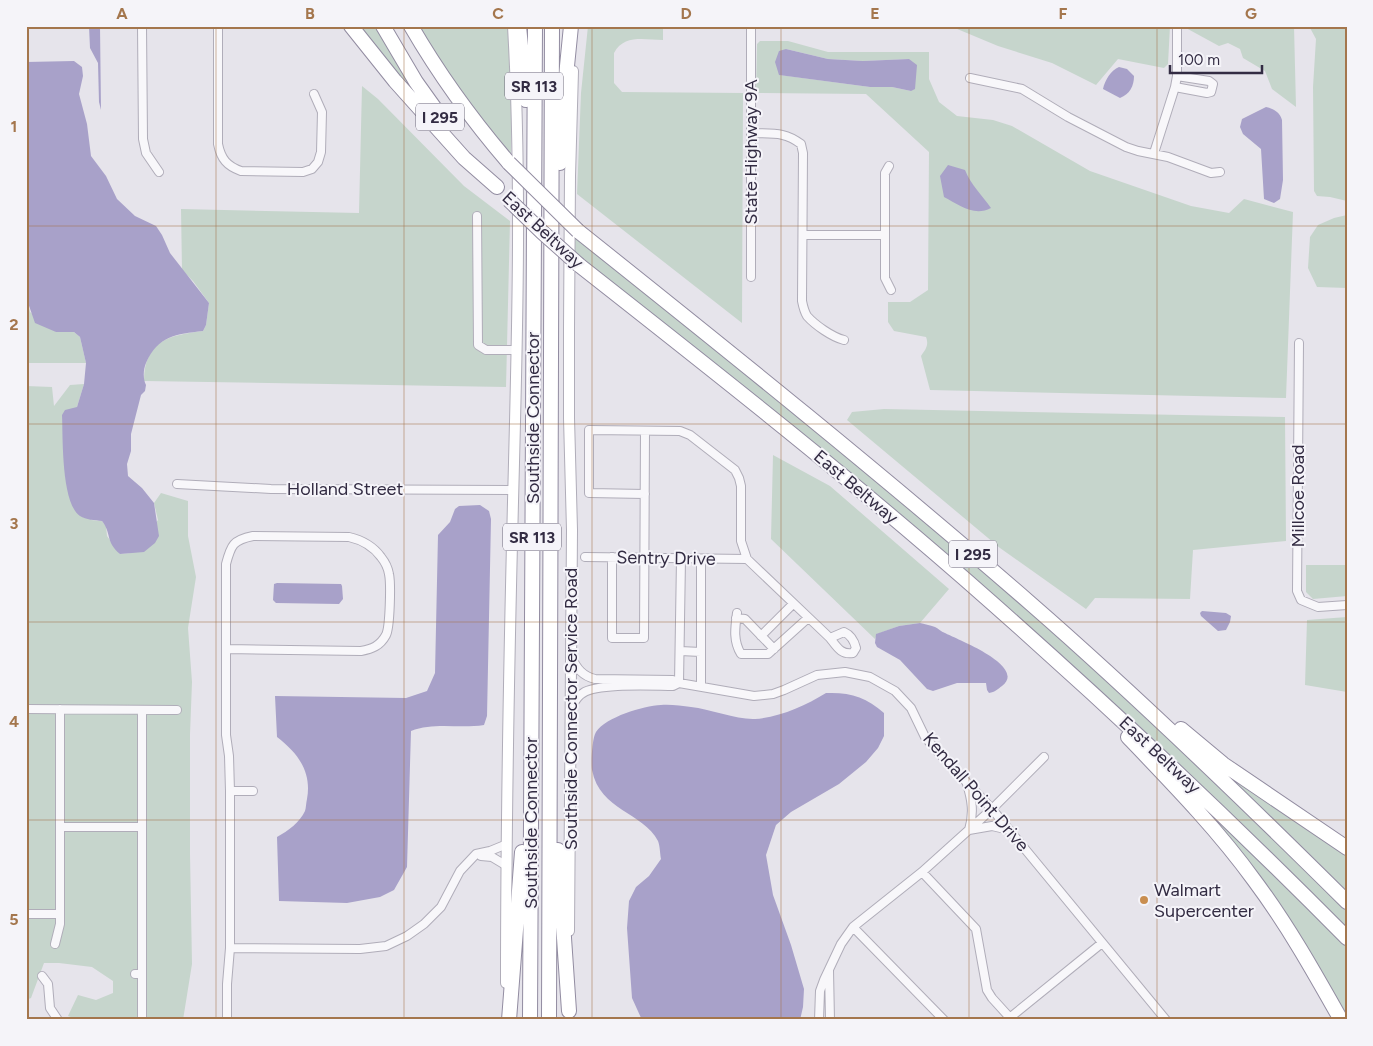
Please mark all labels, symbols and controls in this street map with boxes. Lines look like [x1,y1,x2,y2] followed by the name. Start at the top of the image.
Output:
[116,4,128,23] text: A
[305,4,315,23] text: B
[492,4,504,23] text: C
[680,4,692,23] text: D
[870,4,880,23] text: E
[1059,4,1068,23] text: F
[1245,4,1257,23] text: G
[1170,42,1263,74] scale bar
[1178,51,1220,69] text: 100 m
[505,72,563,100] road number: SR 113
[740,79,762,225] street label: State Highway 9A
[416,104,464,130] road number: I 295
[11,117,17,136] text: 1
[498,187,589,274] street label: East Beltway
[9,315,19,334] text: 2
[522,332,544,504] street label: Southside Connector
[1287,444,1309,548] street label: Millcoe Road
[809,445,903,529] street label: East Beltway
[287,478,403,500] street label: Holland Street
[10,514,19,533] text: 3
[503,524,561,550] road number: SR 113
[949,540,997,568] road number: I 295
[616,546,716,570] street label: Sentry Drive
[560,568,582,850] street label: Southside Connector Service Road
[9,712,19,731] text: 4
[1115,712,1206,799] street label: East Beltway
[918,728,1034,856] street label: Kendall Point Drive
[520,737,542,909] street label: Southside Connector
[1154,879,1254,922] place label: Walmart Supercenter
[1138,894,1150,906] marker: Walmart Supercenter
[9,910,19,929] text: 5

